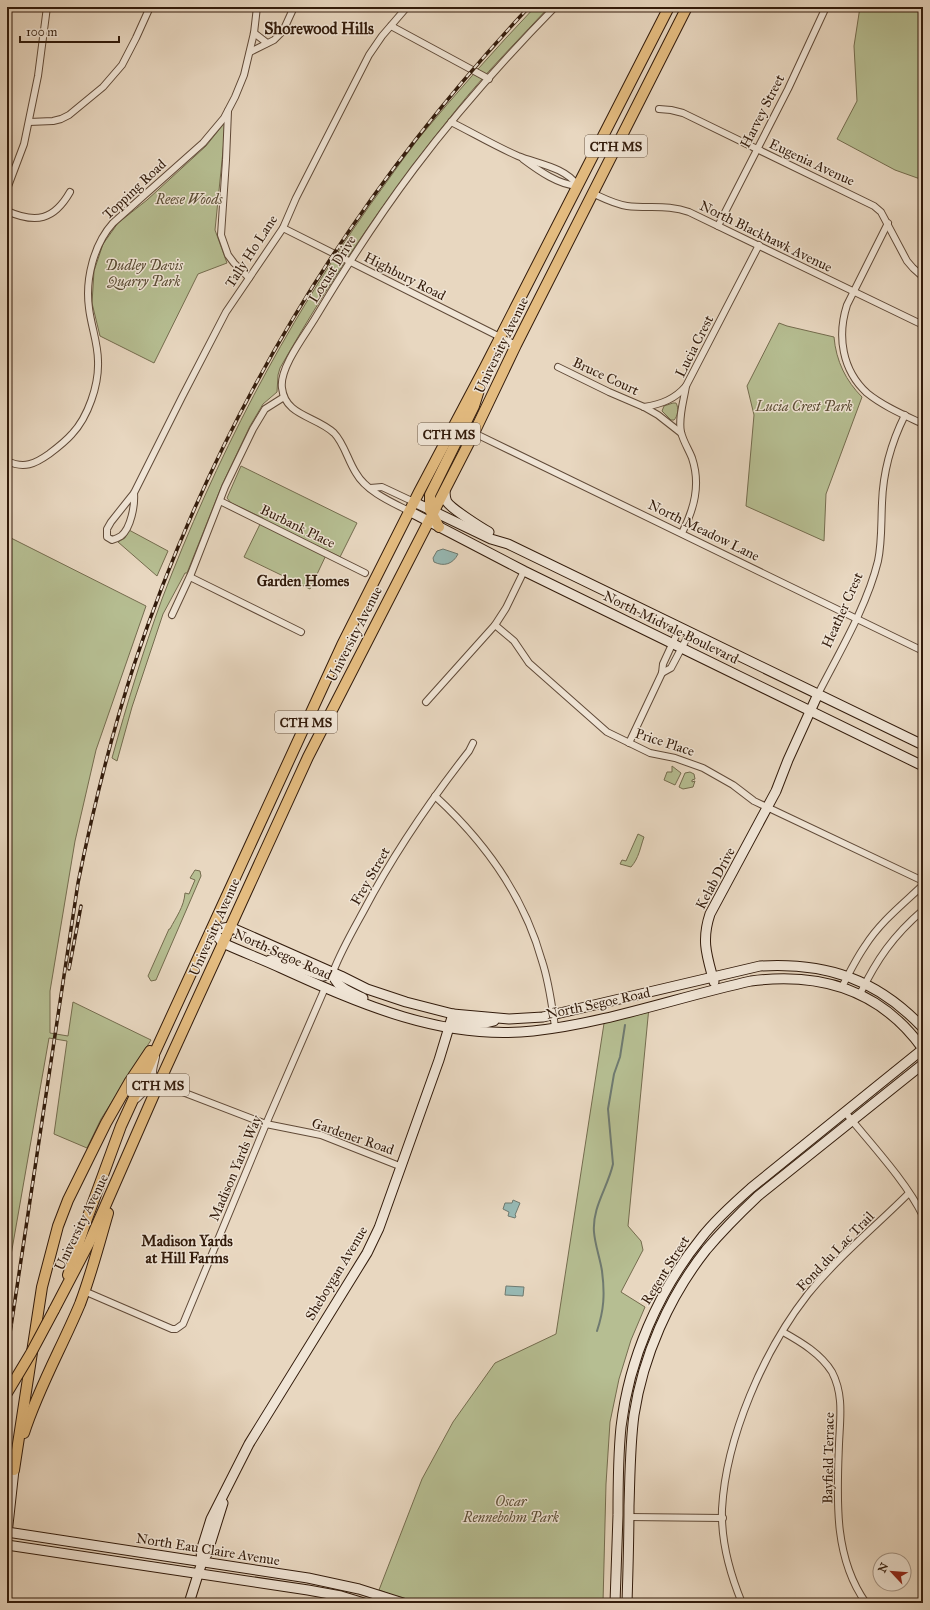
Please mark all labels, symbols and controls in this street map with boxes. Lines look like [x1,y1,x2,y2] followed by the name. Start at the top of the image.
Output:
[20,18,119,44] scale bar
[264,19,374,38] district label: Shorewood Hills
[26,25,57,39] text: 100 m
[737,72,788,151] street label: Harvey Street
[585,135,647,157] road number: CTH MS
[766,135,857,190] street label: Eugenia Avenue
[99,156,170,223] street label: Topping Road
[154,191,223,208] park label: Reese Woods
[697,197,835,276] street label: North Blackhawk Avenue
[222,212,281,291] street label: Tally Ho Lane
[305,232,360,306] street label: Locust Drive
[361,249,448,304] street label: Highbury Road
[105,257,184,290] park label: Dudley Davis Quarry Park
[471,294,532,396] street label: University Avenue
[672,312,717,380] street label: Lucia Crest
[570,354,642,399] street label: Bruce Court
[754,398,853,415] park label: Lucia Crest Park
[418,423,480,445] road number: CTH MS
[645,496,762,565] street label: North Meadow Lane
[258,501,338,552] street label: Burbank Place
[818,570,867,651] street label: Heather Crest
[257,572,350,590] district label: Garden Homes
[323,583,386,685] street label: University Avenue
[600,587,741,668] street label: North Midvale Boulevard
[275,711,337,733] road number: CTH MS
[633,725,697,760] street label: Price Place
[347,844,394,908] street label: Frey Street
[692,844,739,912] street label: Kelab Drive
[185,876,244,979] street label: University Avenue
[231,925,335,984] street label: North Segoe Road
[544,984,652,1023] street label: North Segoe Road
[127,1074,189,1096] road number: CTH MS
[206,1112,266,1224] street label: Madison Yards Way
[310,1114,396,1158] street label: Gardener Road
[51,1171,112,1273] street label: University Avenue
[793,1208,878,1295] street label: Fond du Lac Trail
[302,1223,371,1324] street label: Sheboygan Avenue
[141,1232,233,1267] district label: Madison Yards at Hill Farms
[637,1233,693,1308] street label: Regent Street
[819,1412,838,1504] street label: Bayfield Terrace
[462,1493,560,1526] park label: Oscar Rennebohm Park
[135,1530,281,1569] street label: North Eau Claire Avenue
[872,1552,912,1592] north arrow
[876,1560,892,1575] text: N

